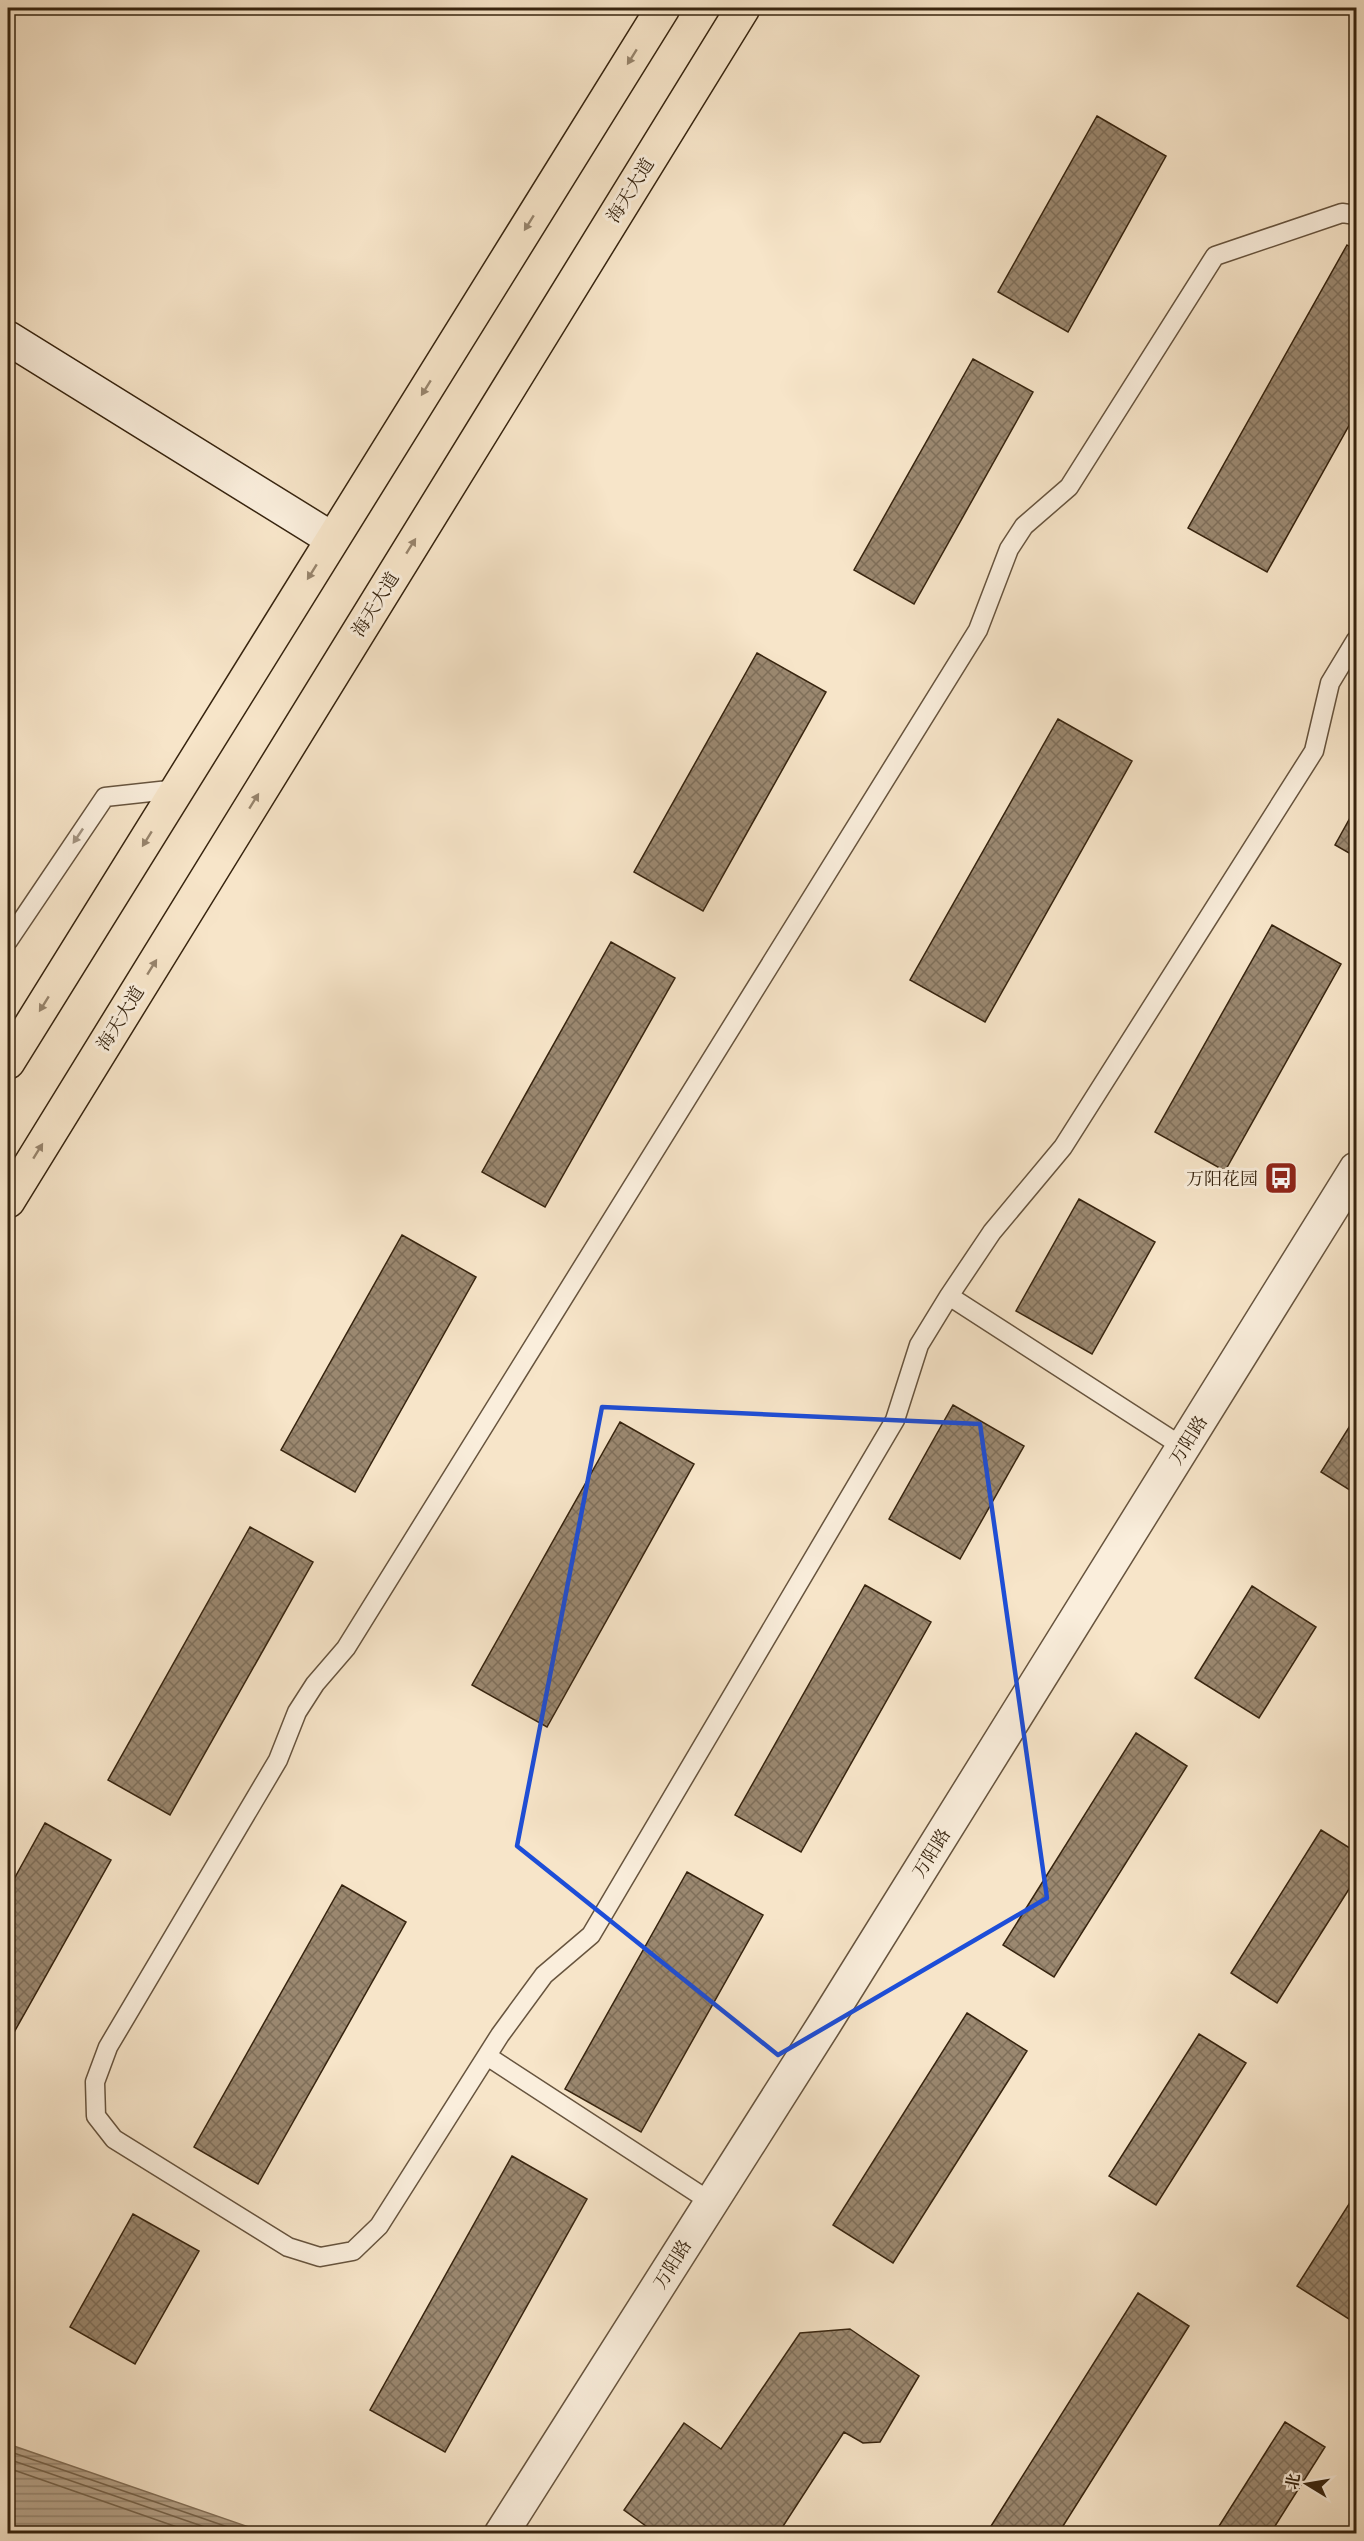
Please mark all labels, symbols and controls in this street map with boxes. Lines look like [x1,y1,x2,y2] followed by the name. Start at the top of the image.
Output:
[626,49,637,65] one-way arrow
[599,152,661,228] street label: 海天大道
[523,215,534,231] one-way arrow
[420,380,431,397] one-way arrow
[406,538,417,554] one-way arrow
[306,564,317,580] one-way arrow
[344,566,406,642] street label: 海天大道
[248,793,259,809] one-way arrow
[72,828,84,844] one-way arrow
[141,831,152,847] one-way arrow
[146,959,157,975] one-way arrow
[89,980,151,1056] street label: 海天大道
[38,996,49,1012] one-way arrow
[33,1143,44,1159] one-way arrow
[1263,1160,1299,1196] bus stop icon: 万阳花园
[1186,1165,1258,1192] place label: 万阳花园
[1162,1410,1214,1470] street label: 万阳路
[905,1823,957,1883] street label: 万阳路
[646,2234,698,2294] street label: 万阳路
[1277,2454,1337,2514] north arrow
[1279,2471,1306,2491] text: 北

